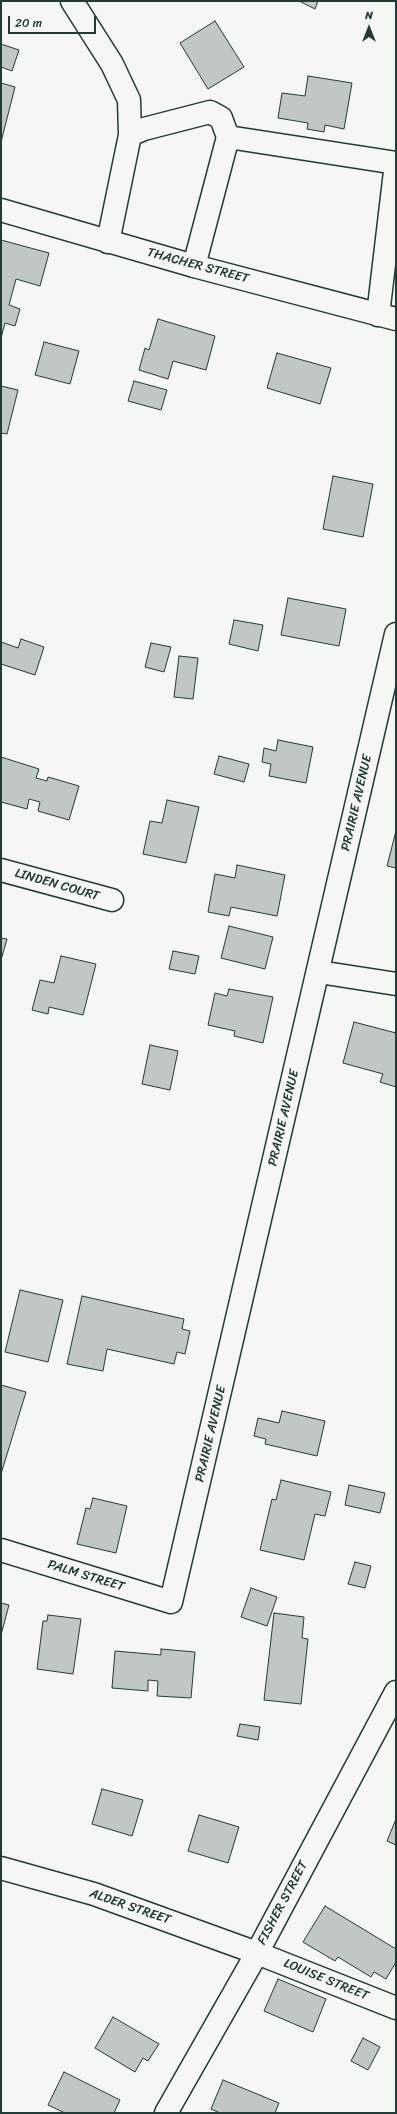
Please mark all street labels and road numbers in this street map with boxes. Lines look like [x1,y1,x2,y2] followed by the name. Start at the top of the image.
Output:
[145,245,251,287] street label: THACHER STREET
[338,753,376,853] street label: PRAIRIE AVENUE
[13,866,101,904] street label: LINDEN COURT
[265,1068,303,1168] street label: PRAIRIE AVENUE
[192,1384,230,1484] street label: PRAIRIE AVENUE
[46,1557,126,1595] street label: PALM STREET
[254,1858,312,1948] street label: FISHER STREET
[87,1886,173,1928] street label: ALDER STREET
[281,1956,371,2004] street label: LOUISE STREET

